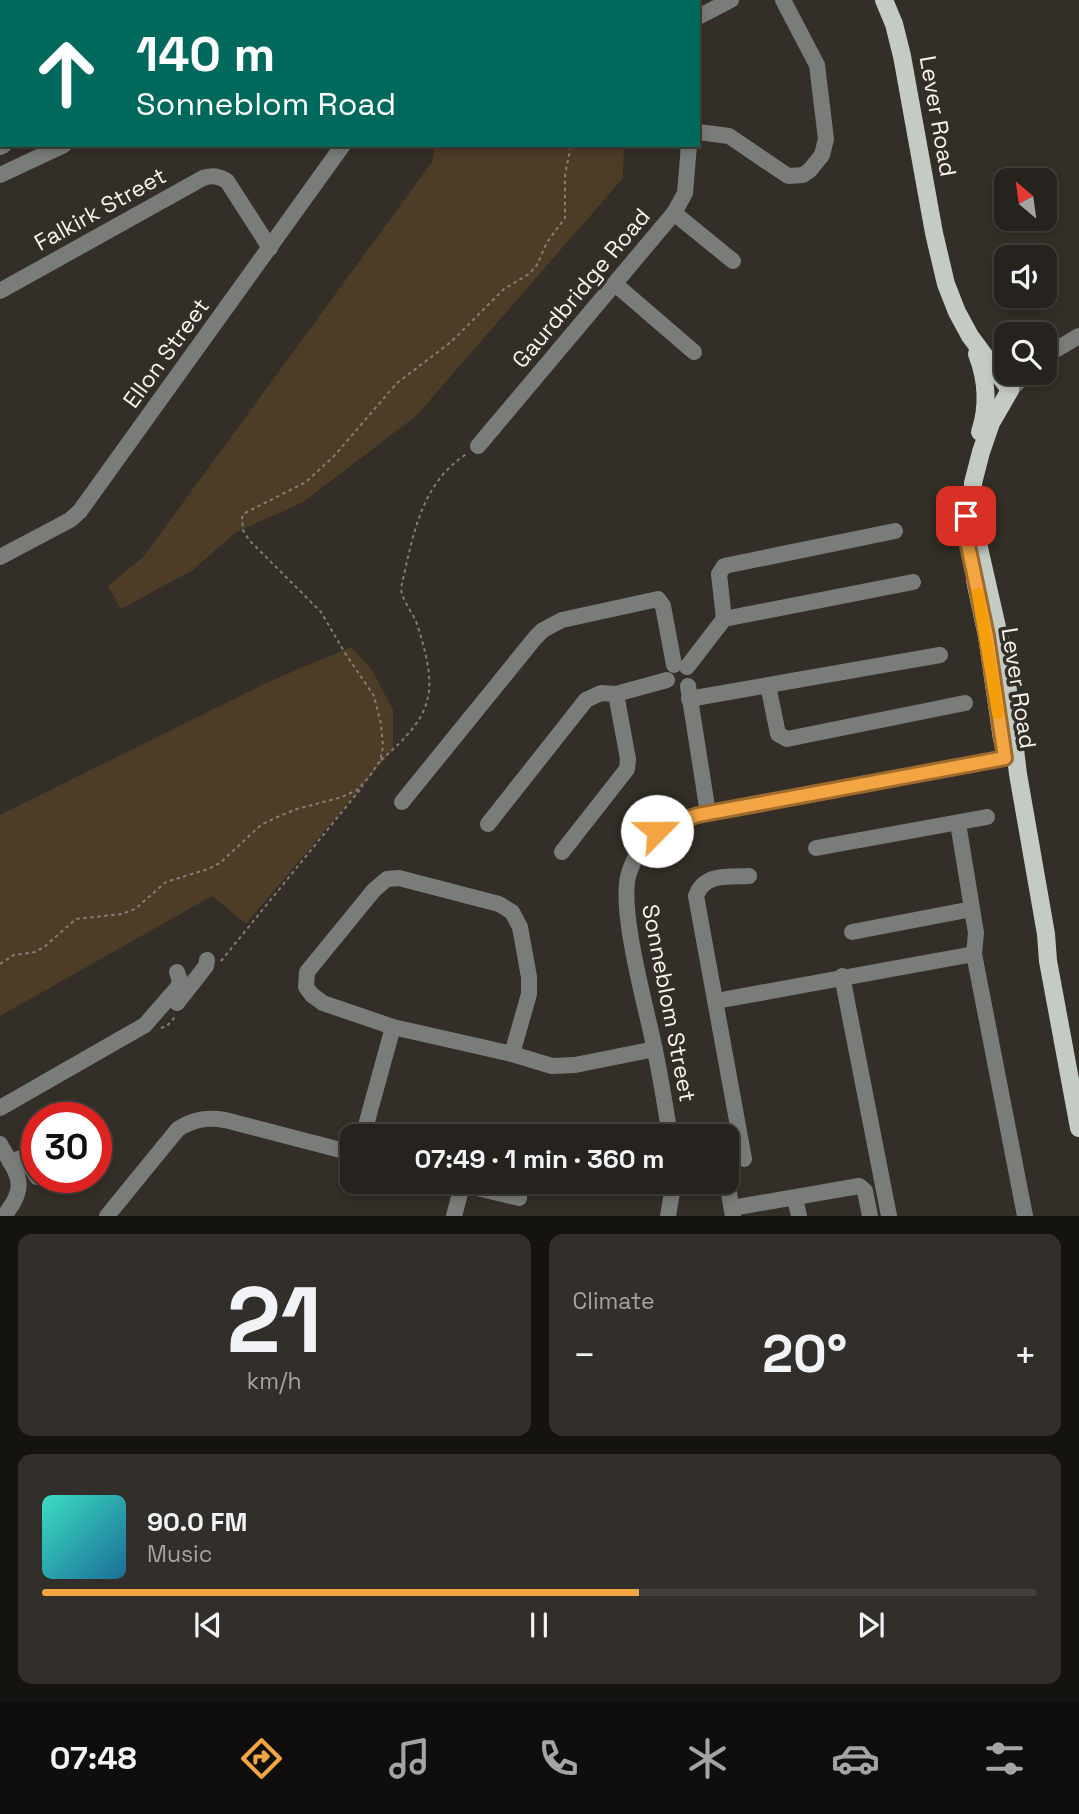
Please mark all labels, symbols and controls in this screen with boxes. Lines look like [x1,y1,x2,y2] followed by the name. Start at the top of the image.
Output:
[136,23,275,85] text: 140 m
[21,28,112,119] icon: ahead
[913,53,963,179] street label: Lever Road
[136,84,396,124] text: Sonneblom Road
[29,160,171,258] street label: Falkirk Street
[994,168,1057,231] north arrow
[994,168,1057,385] map controls
[505,202,657,374] street label: Gaurdbridge Road
[994,245,1057,308] button: sound
[116,292,216,414] street label: Ellon Street
[994,322,1057,385] button: search
[936,486,996,546] pin
[947,497,985,535] icon: arrive
[995,625,1043,751] street label: Lever Road
[620,794,694,868] position arrow
[635,902,703,1104] street label: Sonneblom Street
[21,1102,112,1193] speed limit sign: 30
[415,1142,664,1176] text: 07:49 · 1 min · 360 m
[227,1262,322,1379] text: 21
[573,1286,655,1316] text: Climate
[762,1321,847,1387] text: 20°
[573,1331,596,1379] text: −
[1013,1331,1037,1379] text: +
[247,1366,302,1396] text: km/h
[147,1505,247,1539] text: 90.0 FM
[147,1539,212,1569] text: Music
[189,1606,227,1644] icon: previous
[520,1606,558,1644] icon: pause
[852,1606,890,1644] icon: next
[237,1734,286,1783] icon: directions
[385,1734,434,1783] icon: music
[534,1734,583,1783] icon: phone
[683,1734,732,1783] icon: climate
[831,1734,880,1783] icon: car
[980,1734,1029,1783] icon: filters
[50,1738,137,1778] text: 07:48

